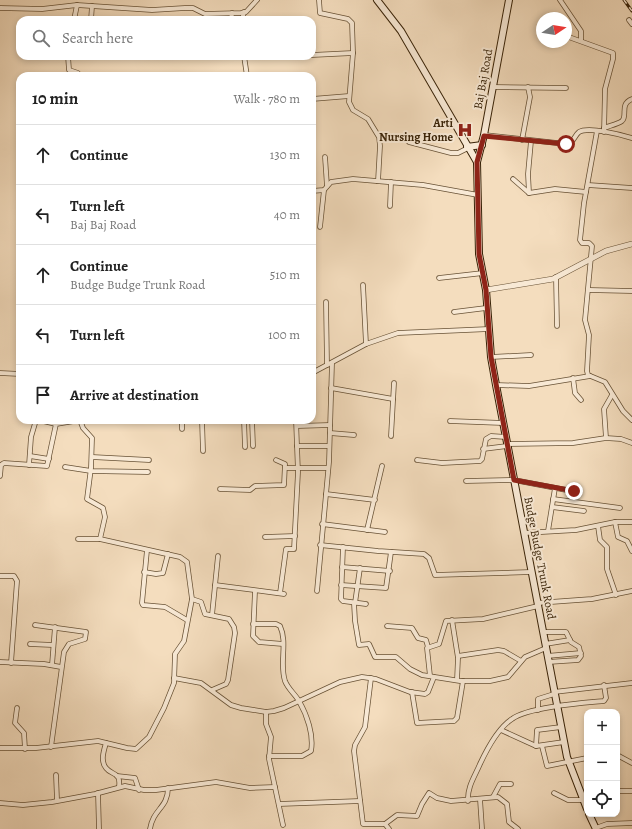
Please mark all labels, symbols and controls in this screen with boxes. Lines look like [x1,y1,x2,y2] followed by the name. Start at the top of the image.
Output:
[536,12,572,48] north arrow
[16,16,316,60] search box
[30,27,52,49] icon: search
[62,28,133,48] text: Search here
[470,47,496,111] street label: Baj Baj Road
[32,87,78,110] text: 10 min
[233,90,300,107] text: Walk · 780 m
[379,115,453,145] place label: Arti Nursing Home
[456,121,474,139] hospital icon: Arti Nursing Home
[557,135,575,153] route start
[32,144,54,166] icon: ahead
[70,145,128,165] text: Continue
[270,146,300,163] text: 130 m
[70,196,125,216] text: Turn left
[32,204,54,226] icon: left
[274,206,300,223] text: 40 m
[70,216,136,233] text: Baj Baj Road
[70,256,128,276] text: Continue
[32,264,54,286] icon: ahead
[270,266,300,283] text: 510 m
[70,276,205,293] text: Budge Budge Trunk Road
[32,324,54,346] icon: left
[70,325,125,345] text: Turn left
[268,326,300,343] text: 100 m
[32,384,54,406] icon: arrive
[70,385,199,405] text: Arrive at destination
[565,482,583,500] route end
[520,495,560,621] street label: Budge Budge Trunk Road
[584,709,620,817] map controls
[584,709,620,745] button: +
[584,745,620,781] button: −
[584,781,620,817] button: locate

